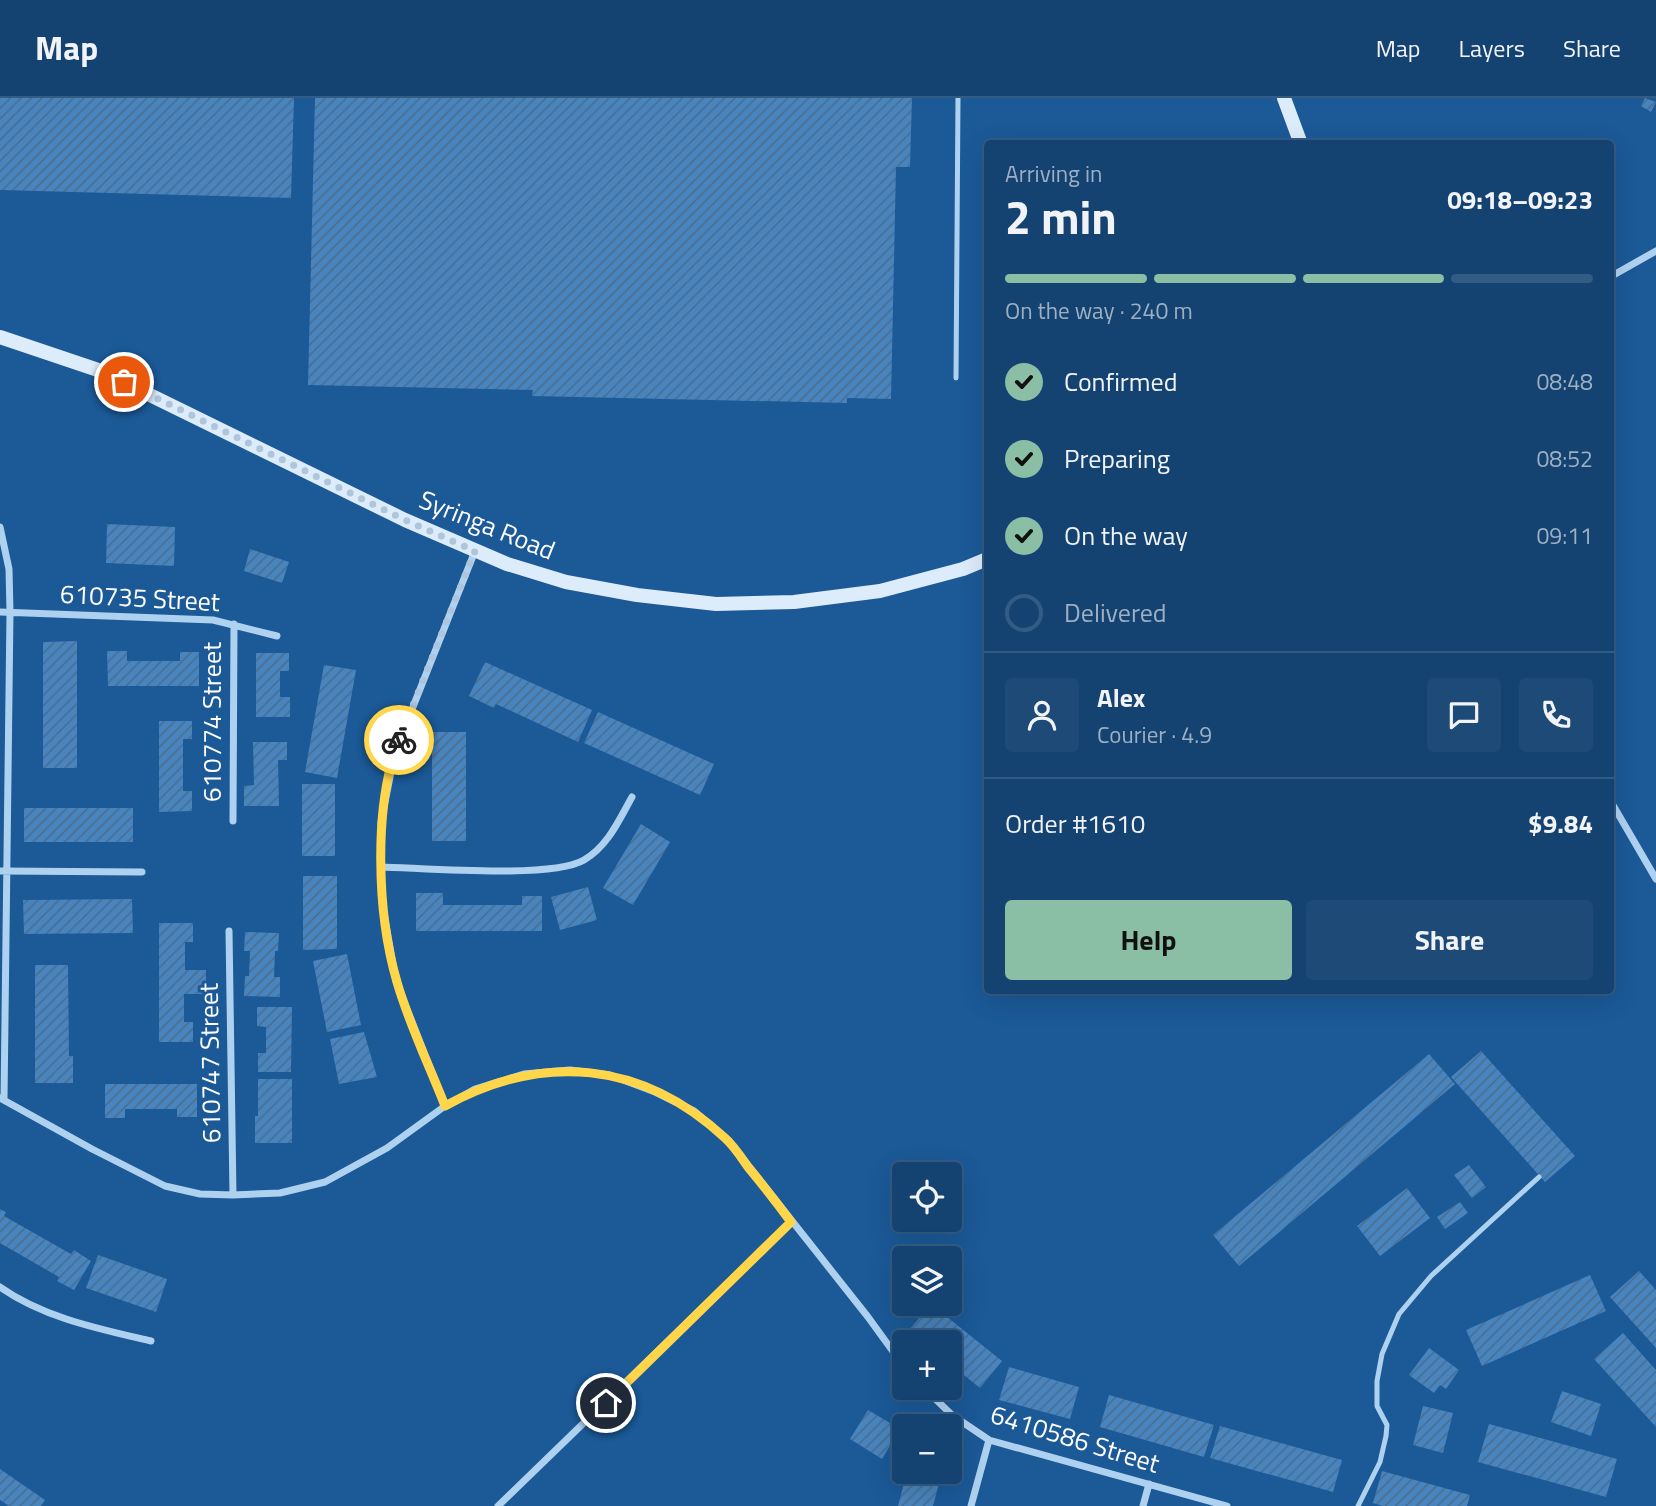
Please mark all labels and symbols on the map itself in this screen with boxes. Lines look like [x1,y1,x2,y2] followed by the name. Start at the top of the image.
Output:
[94,352,154,412] pin
[413,480,561,569] street label: Syringa Road
[59,574,221,621] street label: 610735 Street
[192,642,231,802] street label: 610774 Street
[364,705,434,775] courier
[189,983,230,1143] street label: 610747 Street
[576,1373,636,1433] pin
[986,1394,1164,1483] street label: 6410586 Street

